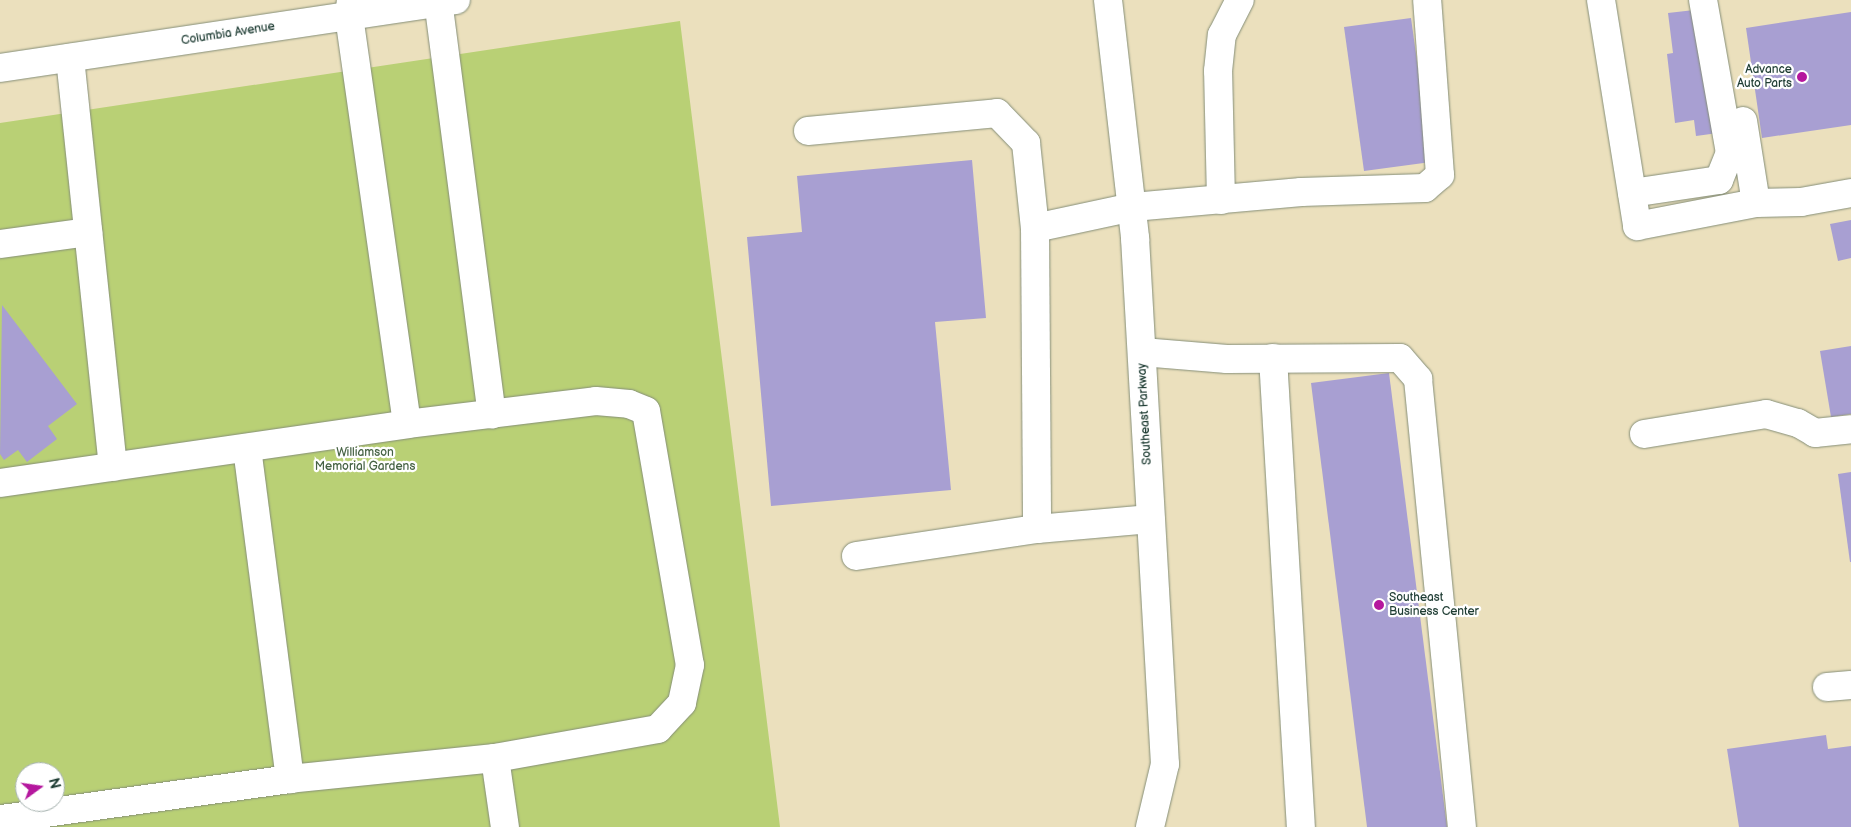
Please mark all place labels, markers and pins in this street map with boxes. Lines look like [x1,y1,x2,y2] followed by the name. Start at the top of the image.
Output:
[1737,63,1792,91] place label: Advance Auto Parts
[1796,71,1808,83] marker: Advance Auto Parts
[1389,591,1479,619] place label: Southeast Business Center
[1373,599,1385,611] marker: Southeast Business Center

